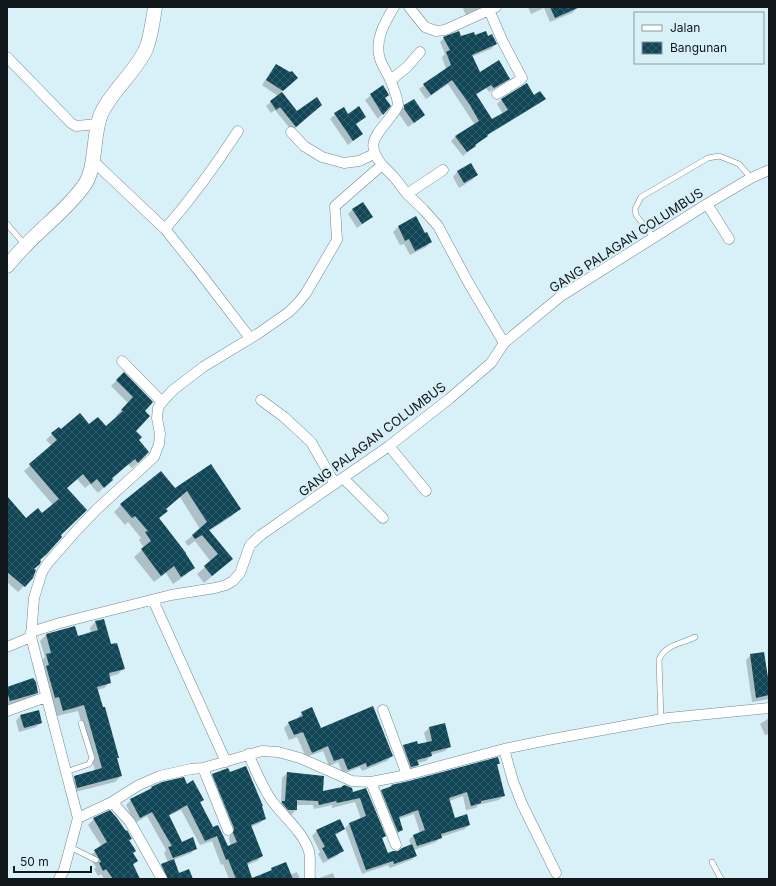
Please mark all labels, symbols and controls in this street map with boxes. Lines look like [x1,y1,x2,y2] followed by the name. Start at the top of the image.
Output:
[634,12,764,64] legend
[670,20,700,35] text: Jalan
[670,40,727,55] text: Bangunan
[546,184,706,296] street label: GANG PALAGAN COLUMBUS
[295,378,449,500] street label: GANG PALAGAN COLUMBUS
[14,848,91,874] scale bar
[20,854,49,869] text: 50 m

